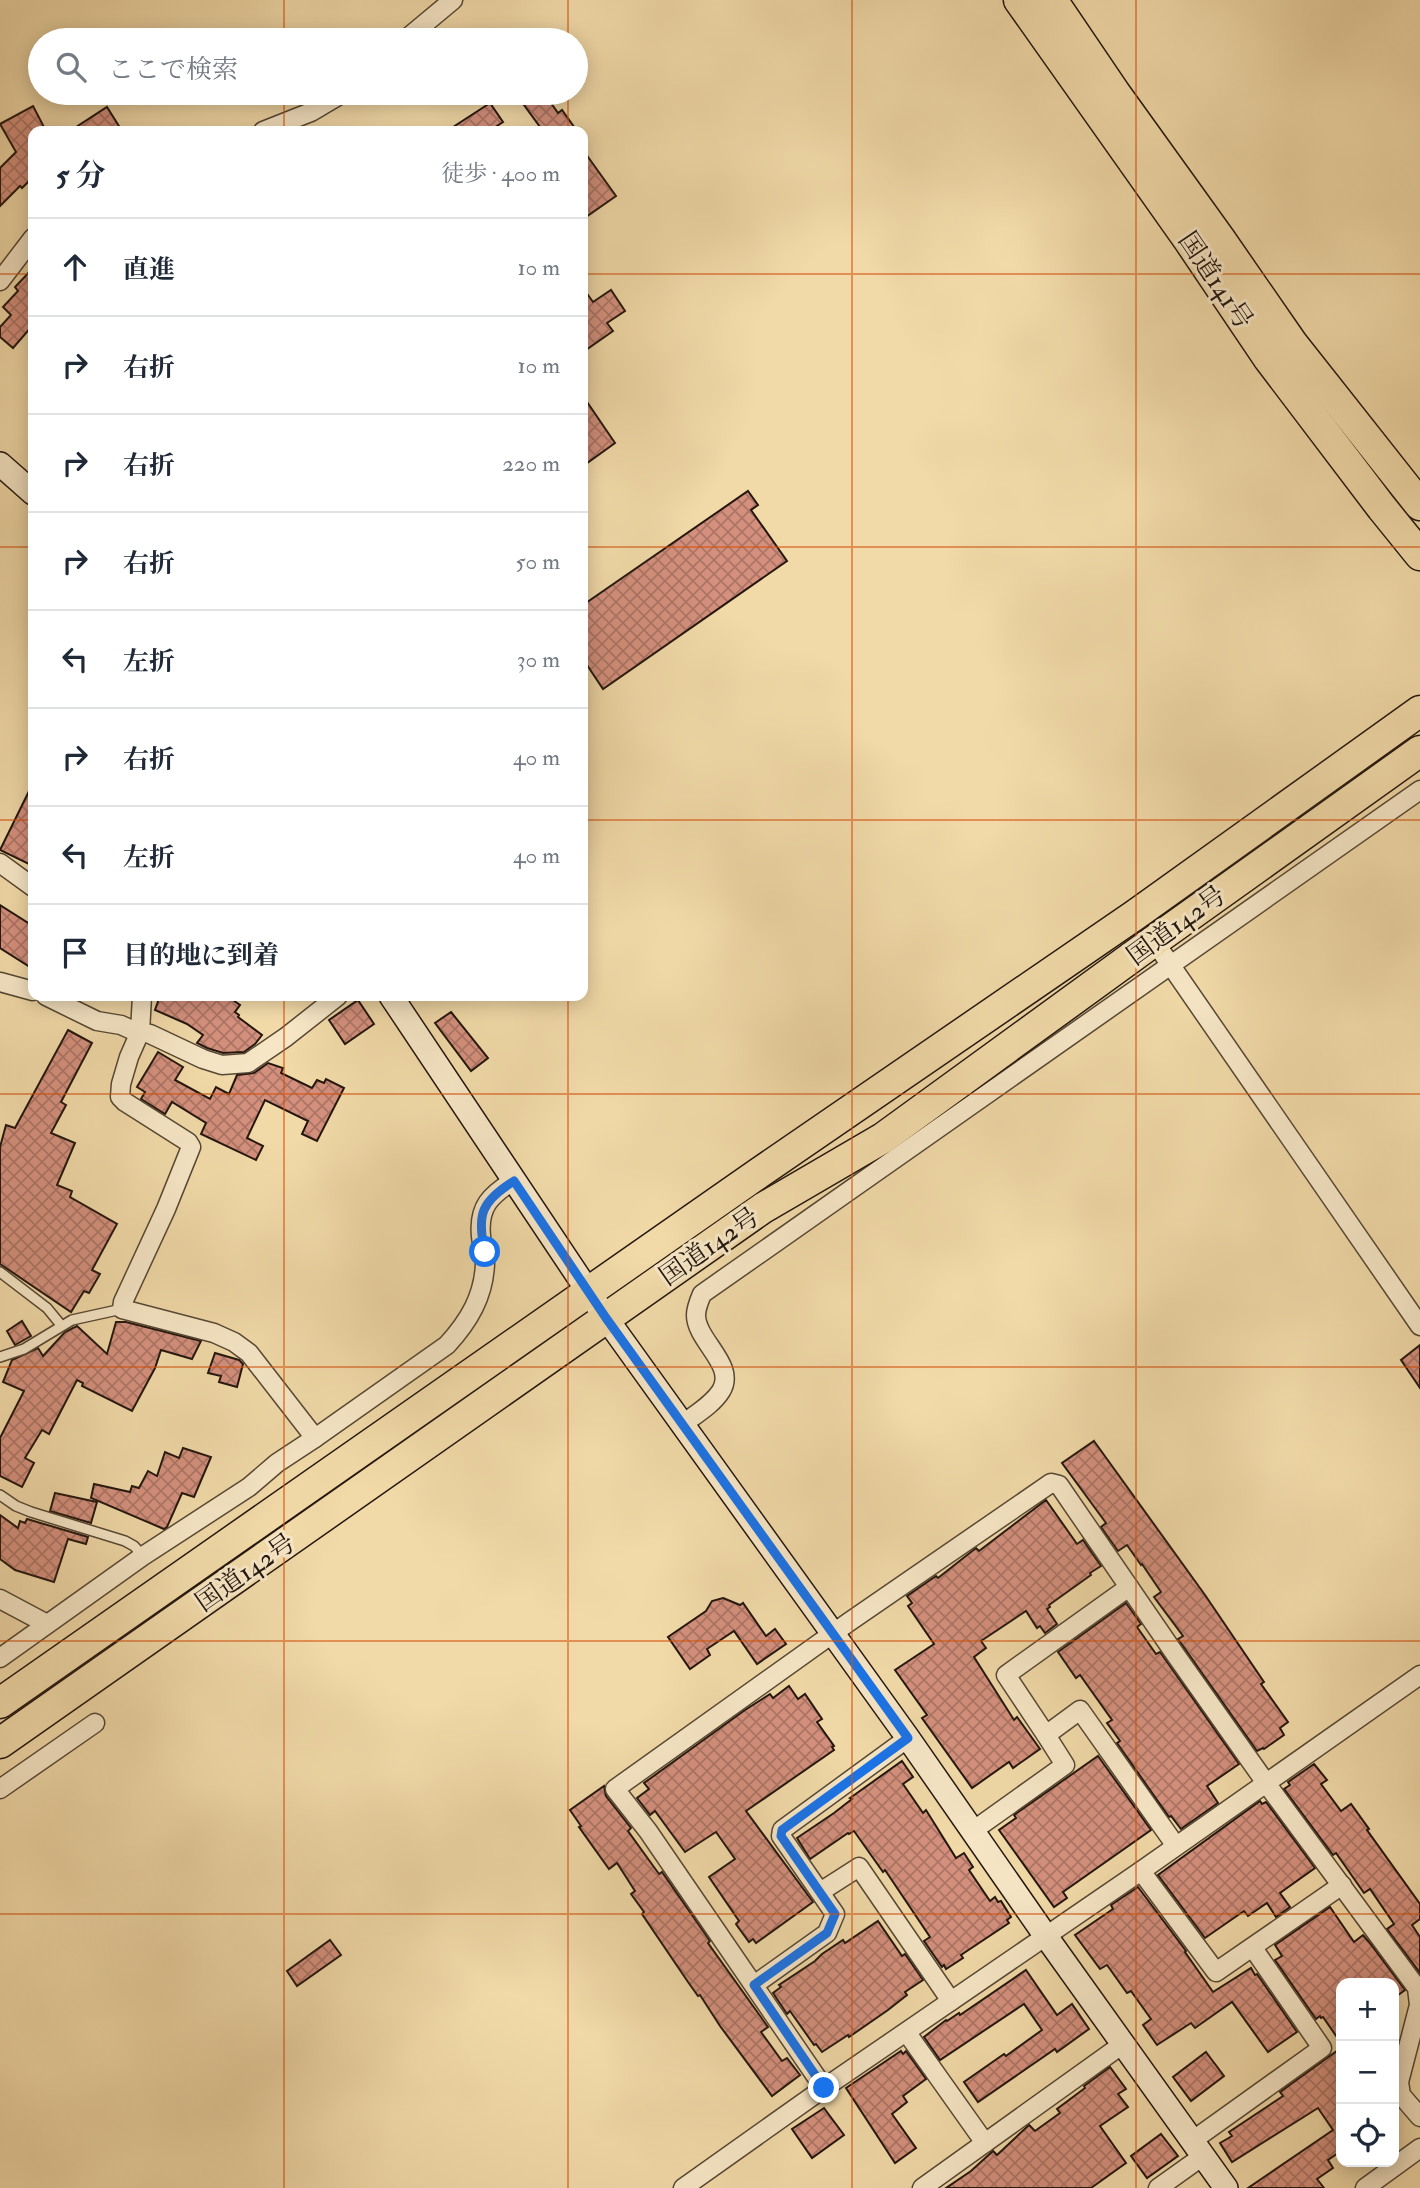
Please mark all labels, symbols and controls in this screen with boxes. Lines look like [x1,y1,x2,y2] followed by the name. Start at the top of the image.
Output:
[28,28,588,105] search box
[52,48,90,86] icon: search
[108,54,238,86] text: ここで検索
[56,157,106,194] text: 5 分
[441,159,560,188] text: 徒歩 · 400 m
[1171,226,1259,335] street label: 国道141号
[56,248,94,286] icon: ahead
[517,253,560,282] text: 10 m
[123,254,175,286] text: 直進
[56,346,94,384] icon: right
[517,351,560,380] text: 10 m
[123,352,175,384] text: 右折
[56,444,94,482] icon: right
[502,449,560,478] text: 220 m
[123,450,175,482] text: 右折
[56,542,94,580] icon: right
[516,547,560,576] text: 50 m
[123,548,175,580] text: 右折
[56,640,94,678] icon: left
[517,645,560,674] text: 30 m
[123,646,175,678] text: 左折
[56,738,94,776] icon: right
[513,743,560,772] text: 40 m
[123,744,175,776] text: 右折
[56,836,94,874] icon: left
[513,841,560,870] text: 40 m
[123,842,175,874] text: 左折
[1121,879,1232,972] street label: 国道142号
[56,934,94,972] icon: arrive
[123,940,279,972] text: 目的地に到着
[654,1201,766,1293] street label: 国道142号
[469,1236,500,1267] route start
[190,1527,302,1619] street label: 国道142号
[1336,1978,1399,2167] map controls
[1336,1978,1399,2041] button: +
[1336,2041,1399,2104] button: −
[808,2072,839,2103] route end
[1336,2104,1399,2167] button: locate

